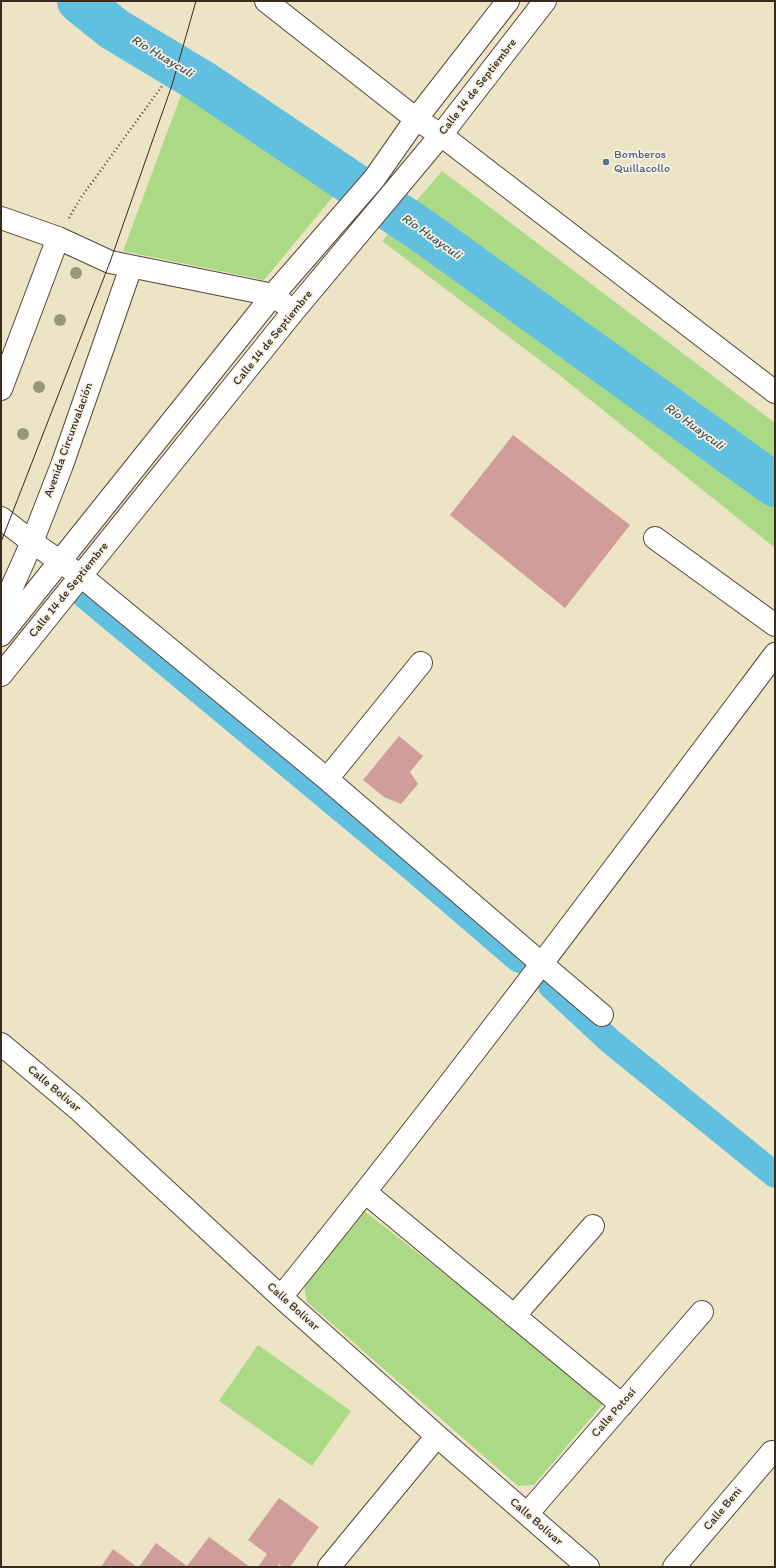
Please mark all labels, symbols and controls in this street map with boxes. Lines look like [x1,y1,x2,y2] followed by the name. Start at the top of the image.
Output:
[128,32,196,82] water label: Río Huayculi
[436,36,520,138] street label: Calle 14 de Septiembre
[614,148,670,176] place label: Bomberos Quillacollo
[601,157,611,167] marker: Bomberos Quillacollo
[398,211,464,263] water label: Río Huayculi
[230,287,316,389] street label: Calle 14 de Septiembre
[42,381,96,499] street label: Avenida Circunvalación
[661,400,727,454] water label: Río Huayculi
[26,539,112,641] street label: Calle 14 de Septiembre
[24,1062,84,1116] street label: Calle Bolívar
[264,1280,322,1334] street label: Calle Bolívar
[589,1385,639,1441] street label: Calle Potosí
[701,1484,745,1534] street label: Calle Beni
[506,1495,566,1549] street label: Calle Bolívar

